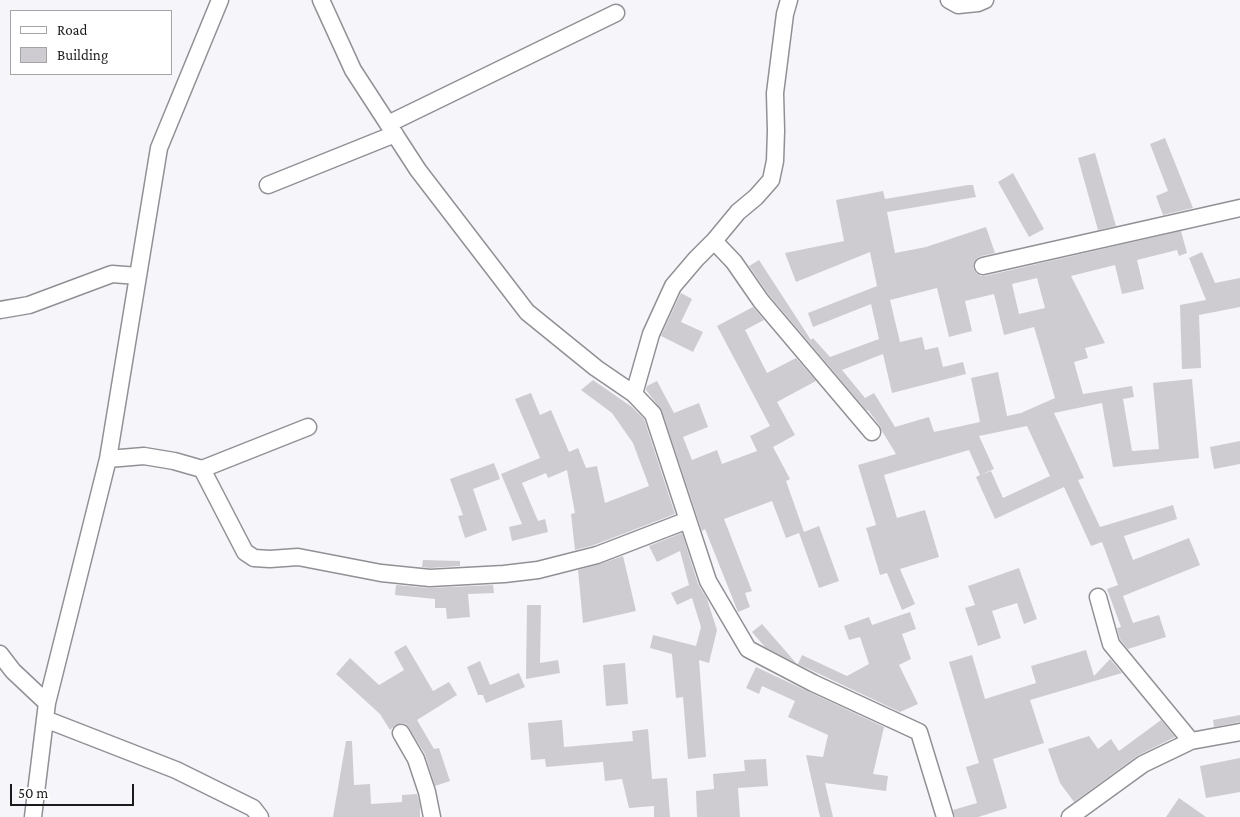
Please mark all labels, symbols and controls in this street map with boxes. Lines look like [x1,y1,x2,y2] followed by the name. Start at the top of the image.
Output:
[10,10,172,75] legend
[57,22,87,38] text: Road
[57,47,108,63] text: Building
[12,774,136,806] scale bar
[18,785,48,801] text: 50 m

